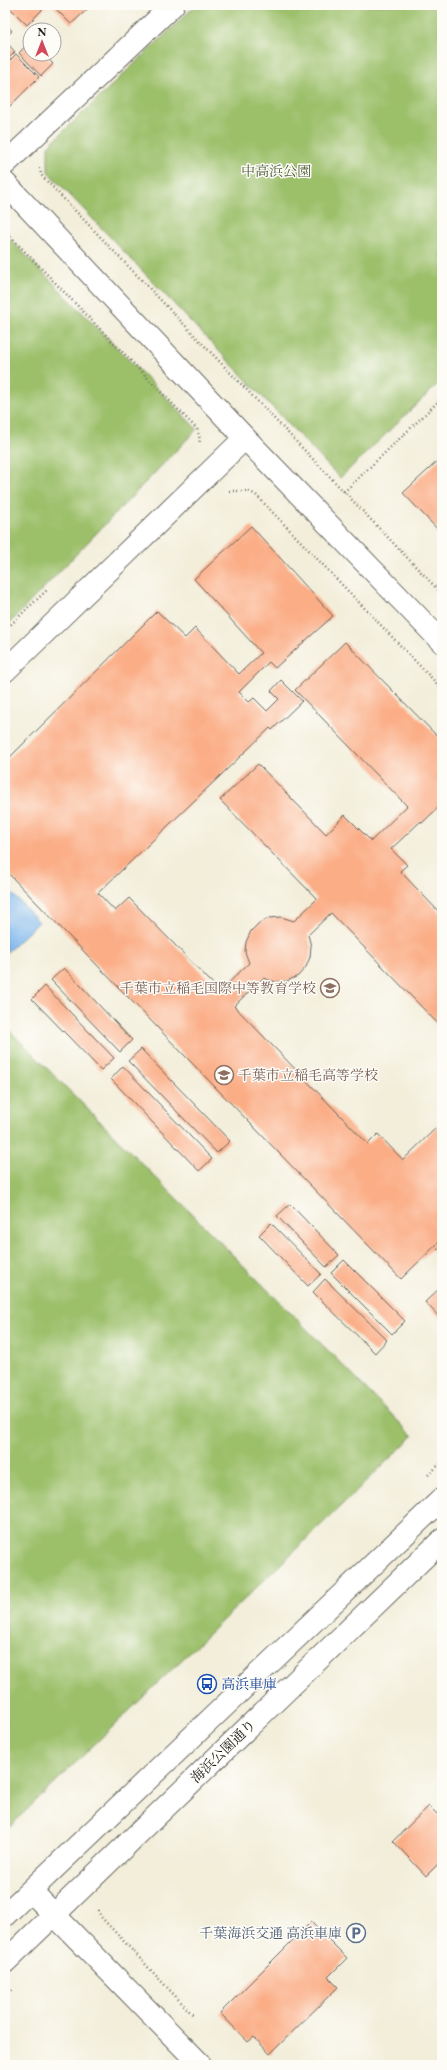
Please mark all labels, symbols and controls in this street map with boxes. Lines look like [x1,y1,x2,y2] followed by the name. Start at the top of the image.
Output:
[22,22,62,62] north arrow
[38,25,47,39] text: N
[241,162,311,180] park label: 中高浜公園
[319,977,341,999] school or university icon: 千葉市立稲毛国際中等教育学校
[120,979,316,997] place label: 千葉市立稲毛国際中等教育学校
[213,1064,235,1086] school or university icon: 千葉市立稲毛高等学校
[238,1066,378,1084] place label: 千葉市立稲毛高等学校
[196,1673,218,1695] bus stop icon: 高浜車庫
[221,1675,277,1693] place label: 高浜車庫
[187,1715,259,1787] street label: 海浜公園通り
[345,1922,367,1944] parking icon: 千葉海浜交通 高浜車庫
[199,1924,342,1942] place label: 千葉海浜交通 高浜車庫

